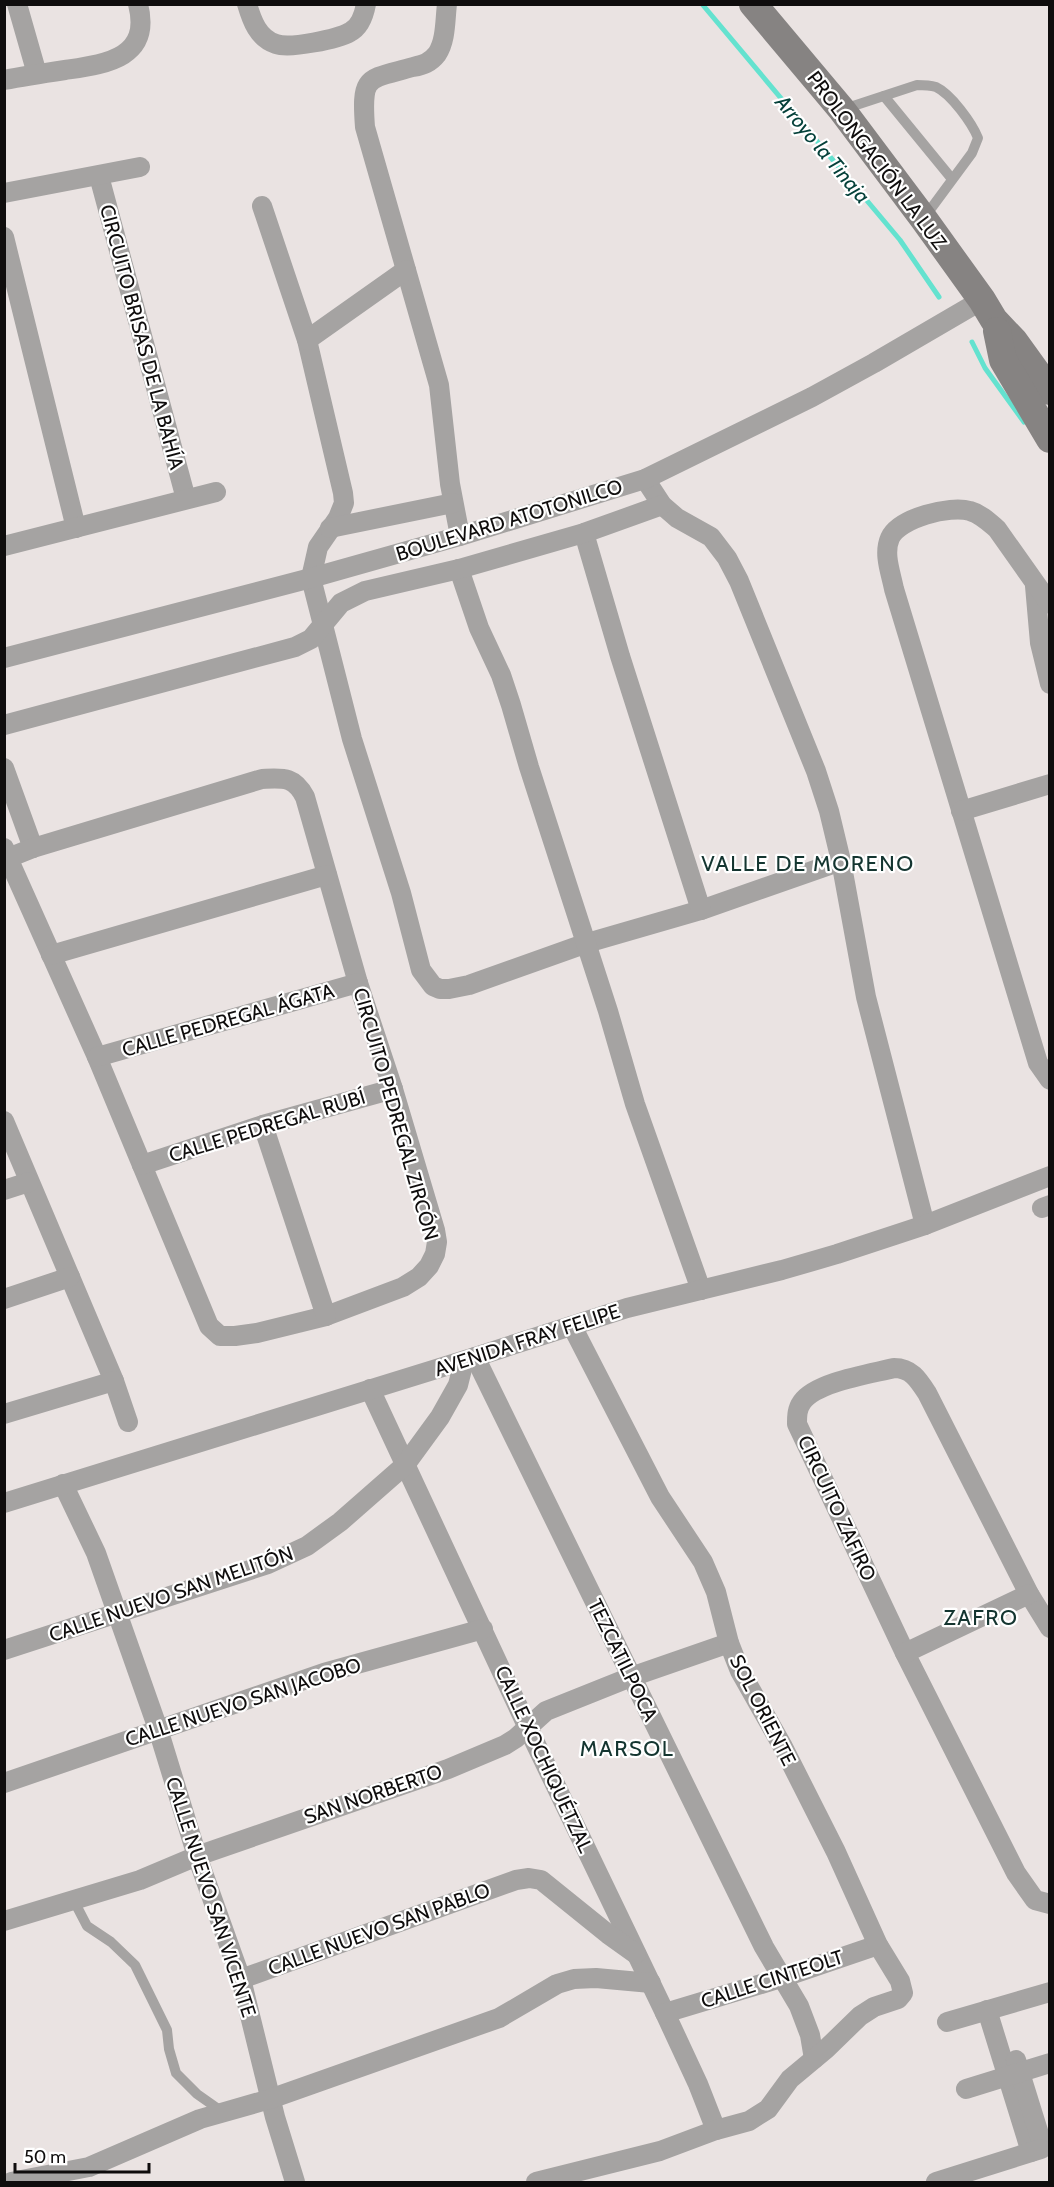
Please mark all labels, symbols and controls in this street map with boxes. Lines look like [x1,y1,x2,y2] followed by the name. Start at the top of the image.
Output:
[802,66,952,254] street label: PROLONGACIÓN LA LUZ
[769,89,876,209] water label: Arroyo la Tinaja
[95,202,189,473] street label: CIRCUITO BRISAS DE LA BAHÍA
[393,474,625,566] street label: BOULEVARD ATOTONILCO
[701,850,915,877] district label: VALLE DE MORENO
[119,978,337,1062] street label: CALLE PEDREGAL ÁGATA
[348,985,444,1243] street label: CIRCUITO PEDREGAL ZIRCÓN
[166,1085,368,1167] street label: CALLE PEDREGAL RUBÍ
[431,1299,623,1381] street label: AVENIDA FRAY FELIPE
[793,1431,881,1585] street label: CIRCUITO ZAFIRO
[46,1541,296,1647] street label: CALLE NUEVO SAN MELITÓN
[583,1595,663,1726] street label: TEZCATILPOCA
[944,1604,1018,1631] district label: ZAFRO
[725,1651,801,1769] street label: SOL ORIENTE
[122,1653,364,1751] street label: CALLE NUEVO SAN JACOBO
[490,1662,598,1856] street label: CALLE XOCHIQUÉTZAL
[580,1735,674,1762] district label: MARSOL
[301,1759,445,1829] street label: SAN NORBERTO
[161,1774,261,2020] street label: CALLE NUEVO SAN VICENTE
[265,1878,493,1980] street label: CALLE NUEVO SAN PABLO
[698,1945,846,2013] street label: CALLE CINTEOLT
[15,2136,148,2174] scale bar
[24,2146,66,2168] text: 50 m

